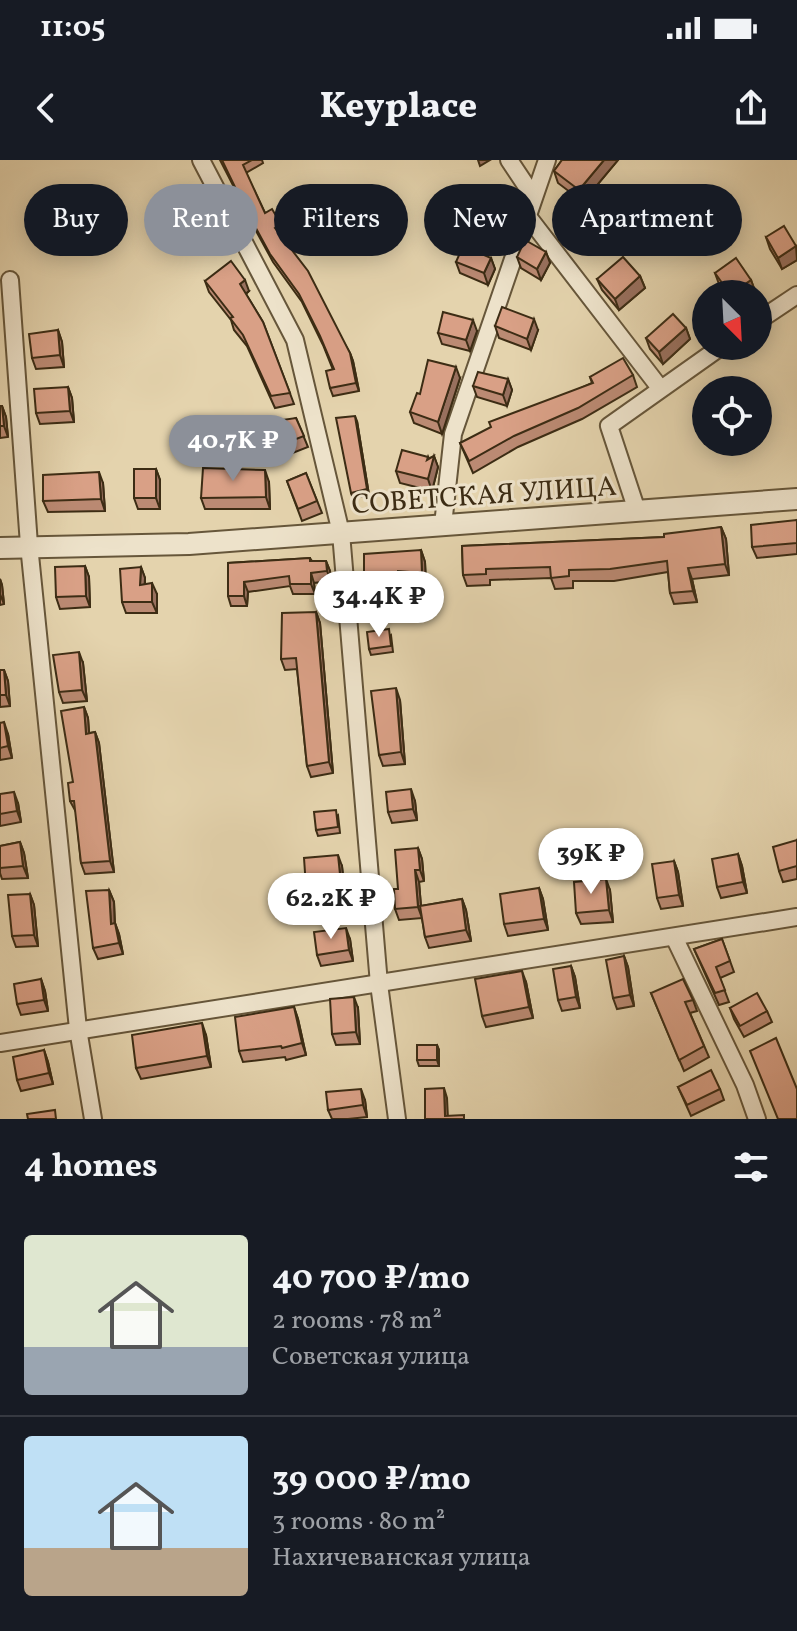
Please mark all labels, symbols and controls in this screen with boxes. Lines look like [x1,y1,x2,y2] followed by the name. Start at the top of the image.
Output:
[40,7,105,49] text: 11:05
[320,83,477,133] text: Keyplace
[24,86,68,130] icon: back
[729,86,773,130] icon: share
[24,184,128,256] chip: Buy
[144,184,258,256] chip: Rent
[274,184,408,256] chip: Filters
[424,184,536,256] chip: New
[552,184,742,256] chip: Apartment
[692,280,772,360] north arrow
[692,280,772,456] map controls
[692,376,772,456] button: locate
[159,415,307,483] pin: 40.7K ₽
[187,423,279,459] text: 40.7K ₽
[350,468,618,525] street label: СОВЕТСКАЯ УЛИЦА
[305,571,453,639] pin: 34.4K ₽
[332,579,426,615] text: 34.4K ₽
[535,828,647,896] pin: 39K ₽
[556,836,626,872] text: 39K ₽
[257,873,405,941] pin: 62.2K ₽
[286,881,376,917] text: 62.2K ₽
[24,1144,158,1191] text: 4 homes
[729,1145,773,1189] icon: filters
[272,1256,470,1303] text: 40 700 ₽/mo
[88,1267,184,1363] icon: home
[272,1303,442,1339] text: 2 rooms · 78 m²
[272,1339,470,1375] text: Советская улица
[272,1457,471,1504] text: 39 000 ₽/mo
[88,1468,184,1564] icon: home
[272,1504,445,1540] text: 3 rooms · 80 m²
[272,1540,531,1576] text: Нахичеванская улица

